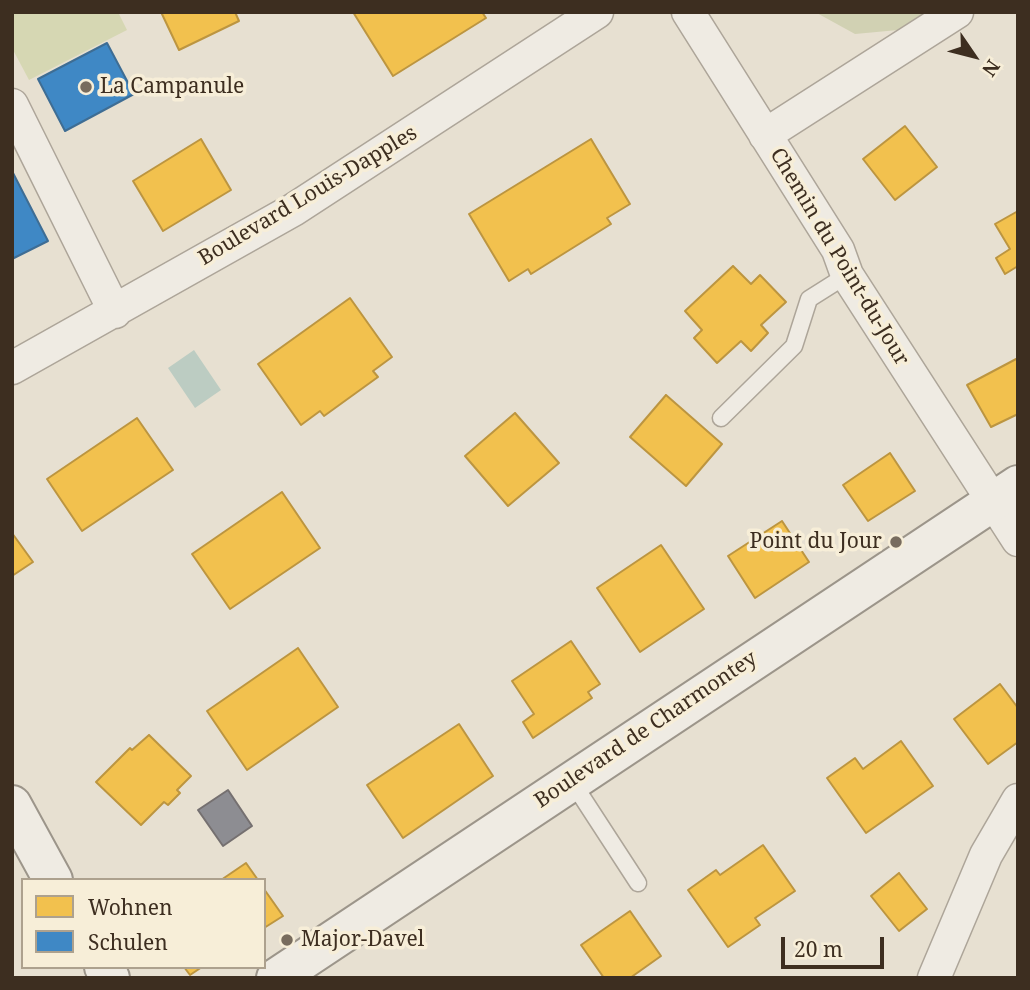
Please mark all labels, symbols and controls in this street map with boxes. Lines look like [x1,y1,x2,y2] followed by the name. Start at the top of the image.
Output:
[939,21,1009,91] north arrow
[976,54,1006,82] text: N
[100,74,244,100] place label: La Campanule
[78,79,94,95] marker: La Campanule
[194,121,422,271] street label: Boulevard Louis-Dapples
[764,144,914,370] street label: Chemin du Point-du-Jour
[750,529,882,555] place label: Point du Jour
[888,534,904,550] marker: Point du Jour
[530,646,762,814] street label: Boulevard de Charmontey
[21,878,266,969] legend
[88,893,173,921] text: Wohnen
[785,923,888,967] scale bar
[301,927,424,953] place label: Major-Davel
[88,928,168,956] text: Schulen
[279,932,295,948] marker: Major-Davel
[794,935,843,963] text: 20 m

